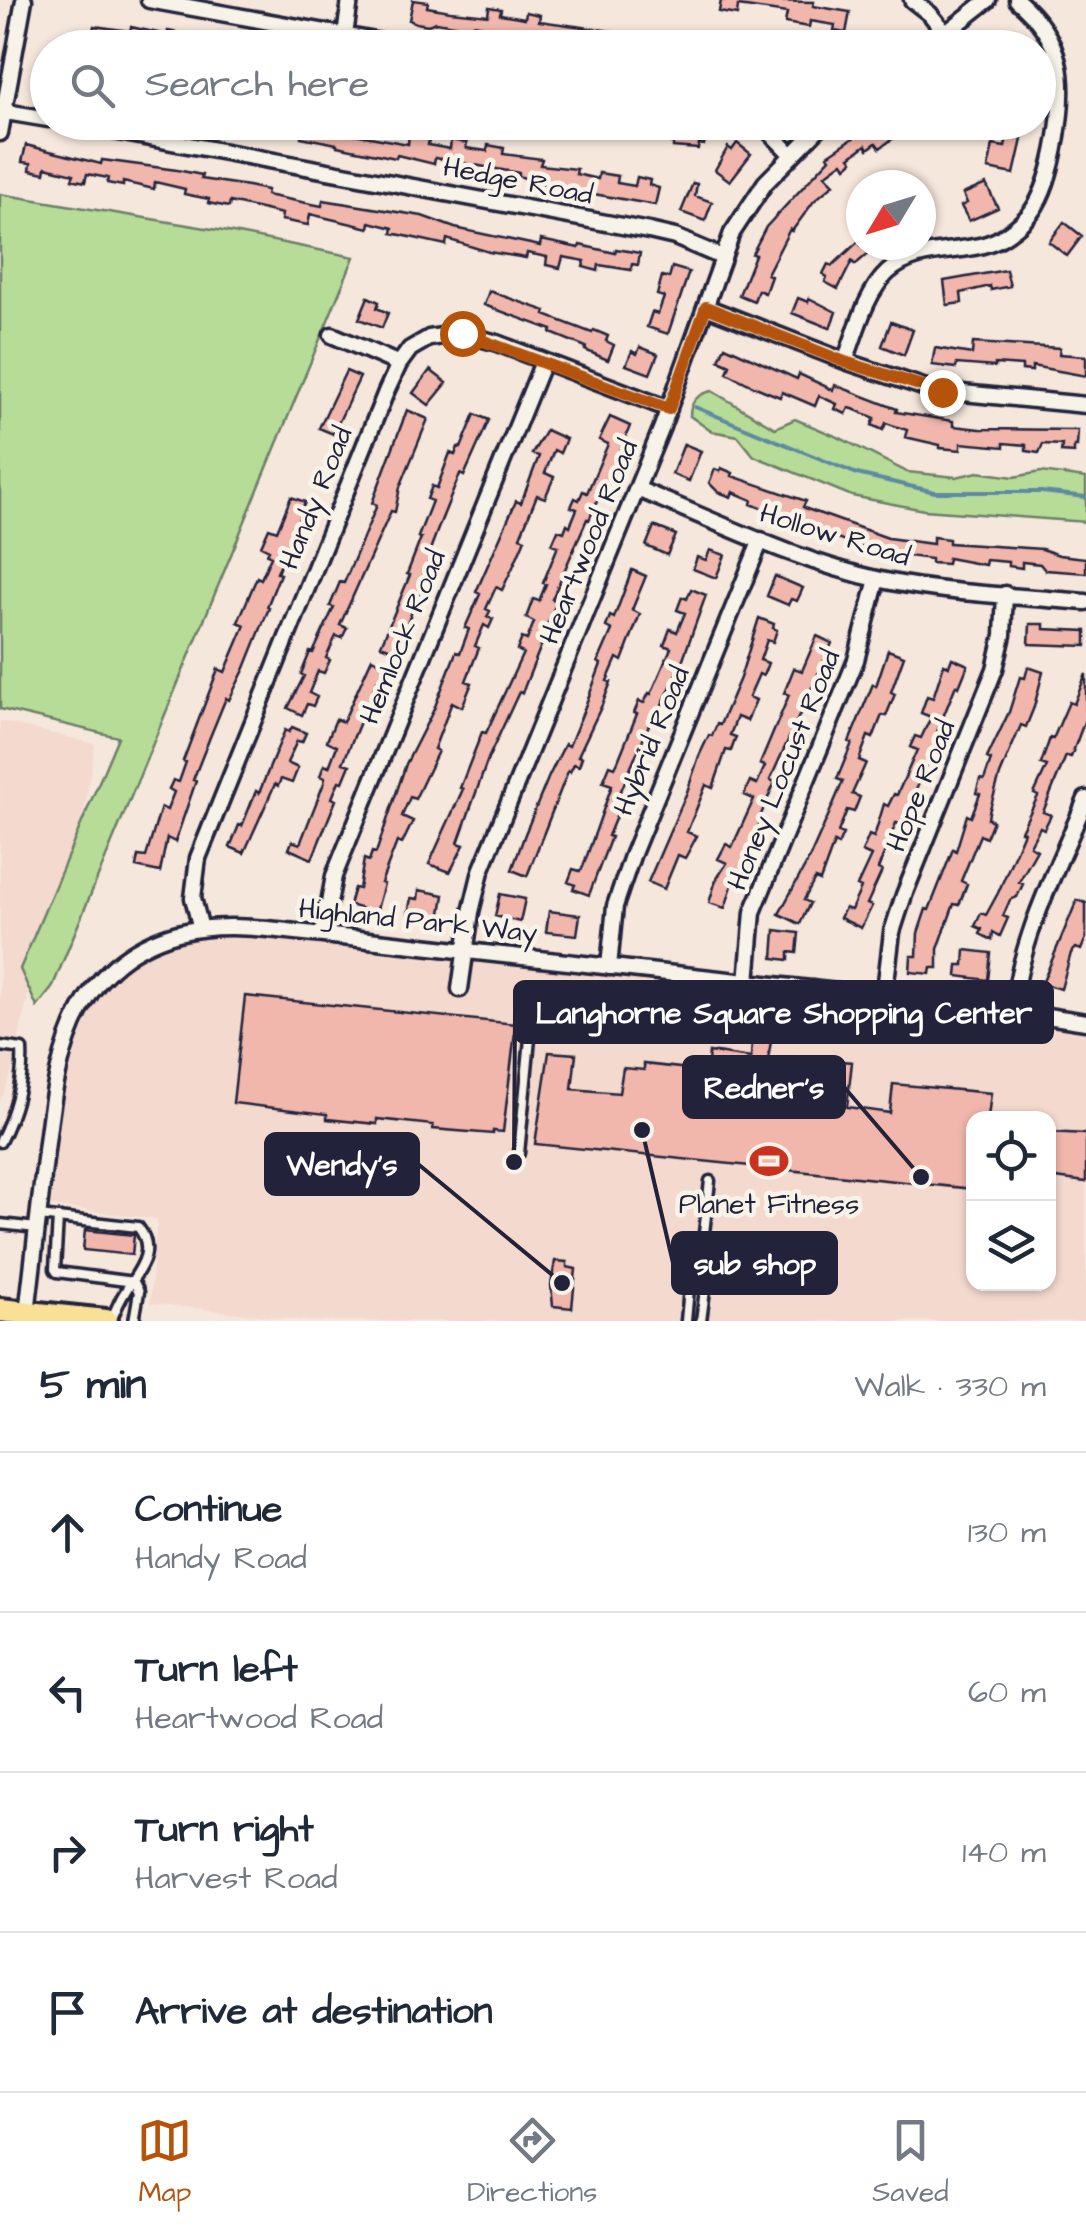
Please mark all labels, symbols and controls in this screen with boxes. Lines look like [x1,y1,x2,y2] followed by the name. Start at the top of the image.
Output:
[30,30,1056,140] search box
[65,58,120,113] icon: search
[145,59,369,111] text: Search here
[440,147,596,216] street label: Hedge Road
[846,170,936,260] north arrow
[440,311,486,357] route start
[920,370,966,416] route end
[270,421,364,576] street label: Handy Road
[530,434,648,650] street label: Heartwood Road
[755,494,915,576] street label: Hollow Road
[350,544,456,730] street label: Hemlock Road
[718,644,852,897] street label: Honey Locust Road
[604,661,701,822] street label: Hybrid Road
[877,714,965,858] street label: Hope Road
[297,889,539,955] street label: Highland Park Way
[515,982,1052,1042] callout: Langhorne Square Shopping Center
[536,993,1033,1037] text: Langhorne Square Shopping Center
[684,1057,844,1117] callout: Redner's
[704,1068,824,1110] text: Redner's
[966,1111,1056,1291] map controls
[966,1111,1056,1201] button: locate
[266,1134,418,1194] callout: Wendy's
[748,1140,790,1182] sports icon: Planet Fitness
[285,1145,398,1189] text: Wendy's
[679,1185,859,1224] place label: Planet Fitness
[966,1201,1056,1291] button: layers
[673,1233,836,1293] callout: sub shop
[694,1244,817,1287] text: sub shop
[40,1357,147,1415] text: 5 min
[854,1364,1046,1409] text: Walk · 330 m
[135,1484,282,1536] text: Continue
[40,1505,95,1560] icon: ahead
[968,1510,1046,1555] text: 130 m
[135,1536,307,1581] text: Handy Road
[135,1644,298,1696] text: Turn left
[40,1665,95,1720] icon: left
[968,1670,1046,1715] text: 60 m
[135,1696,383,1741] text: Heartwood Road
[135,1804,314,1856] text: Turn right
[40,1825,95,1880] icon: right
[962,1830,1046,1875] text: 140 m
[135,1856,338,1901] text: Harvest Road
[40,1985,95,2040] icon: arrive
[135,1986,492,2038] text: Arrive at destination
[137,2113,192,2212] tab: Map
[467,2113,597,2212] tab: Directions
[872,2113,949,2212] tab: Saved

